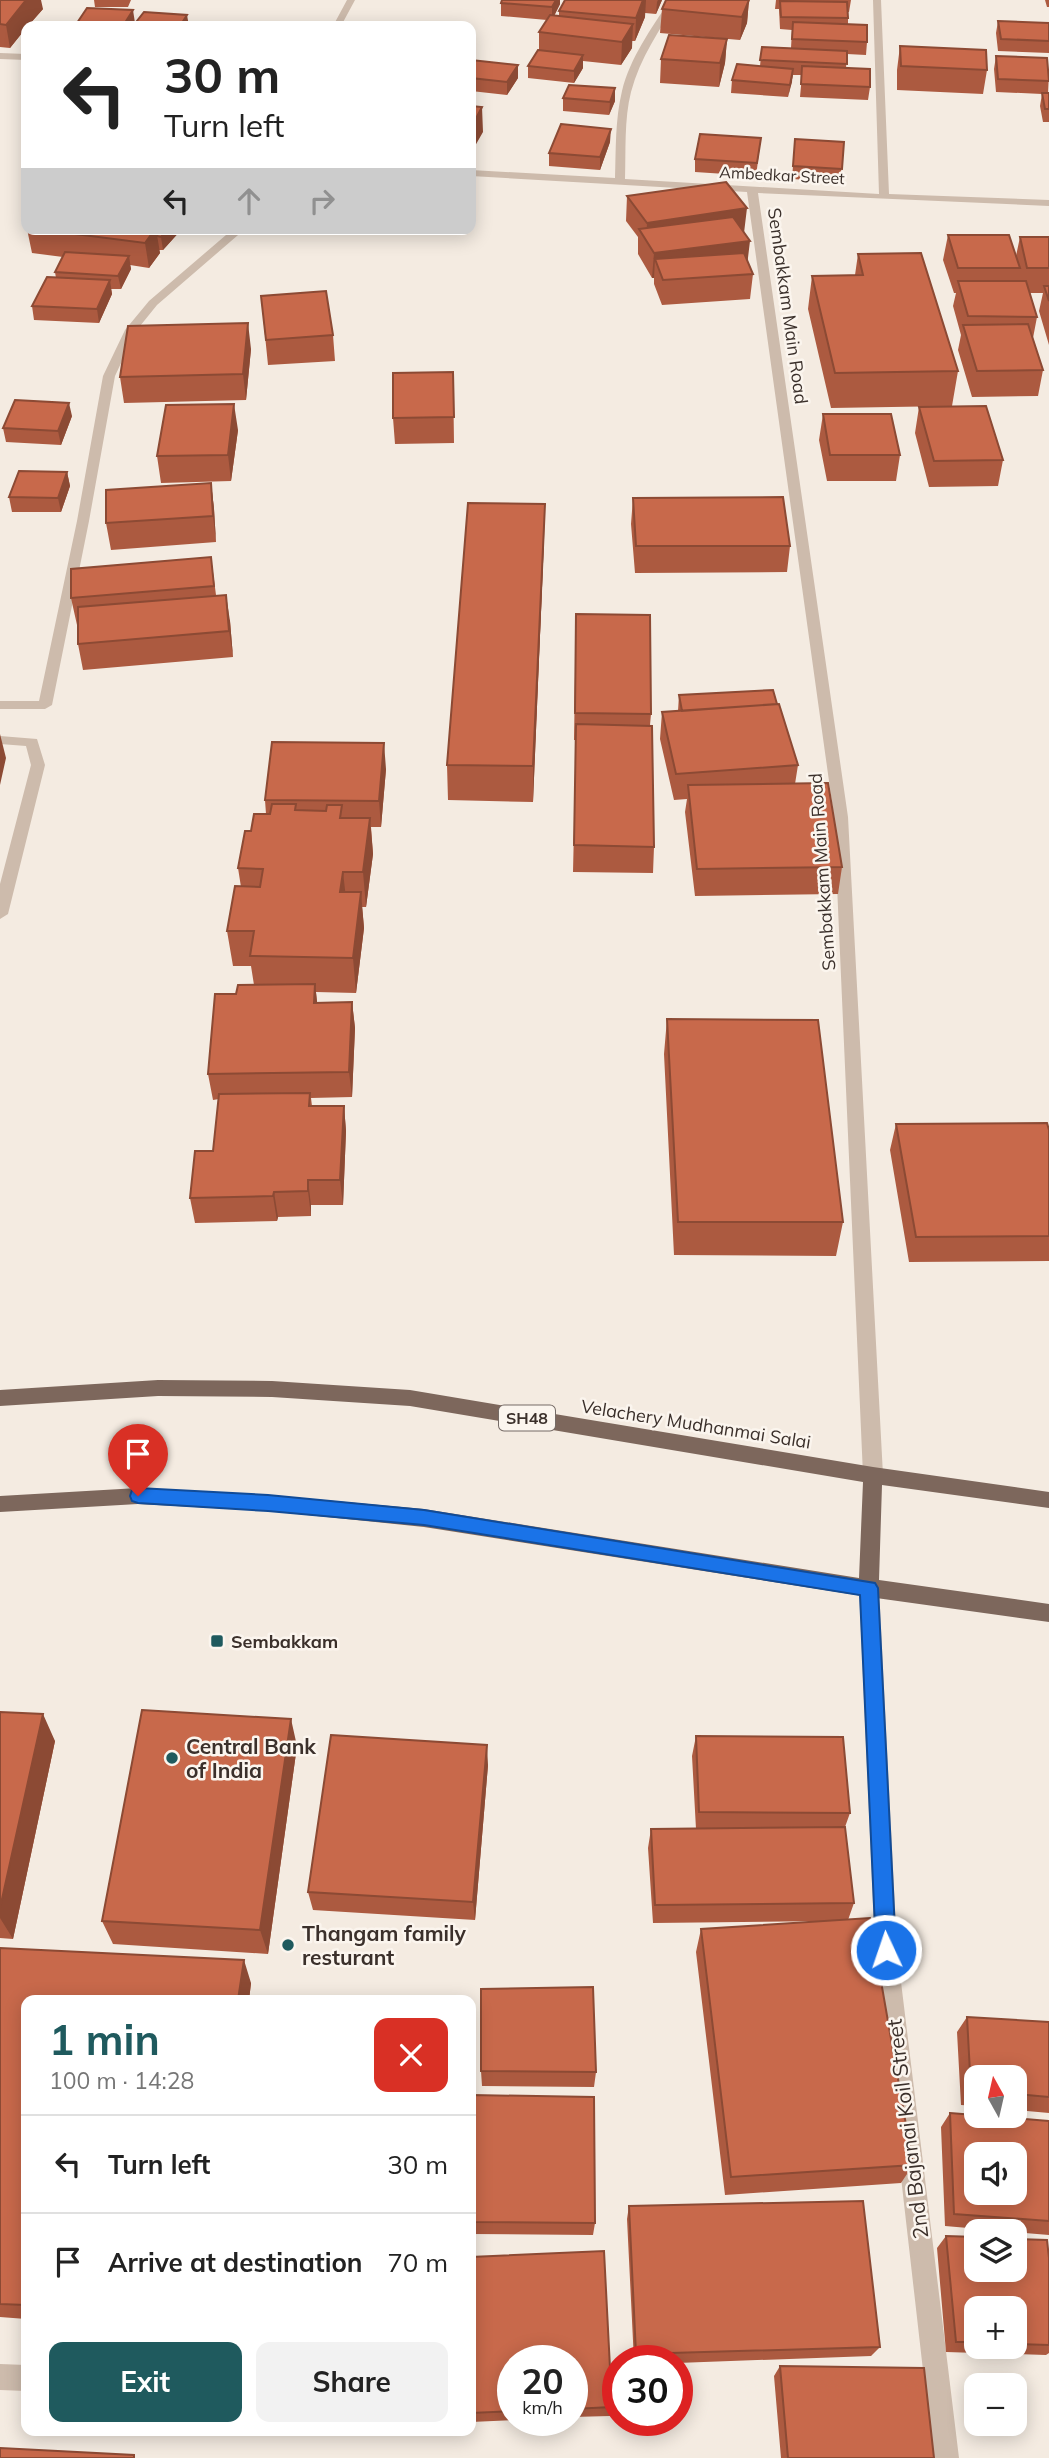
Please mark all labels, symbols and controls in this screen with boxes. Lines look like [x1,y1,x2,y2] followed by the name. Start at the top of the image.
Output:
[164,44,280,105] text: 30 m
[49,49,140,140] icon: left
[164,105,284,145] text: Turn left
[719,162,846,188] street label: Ambedkar Street
[157,182,195,220] icon: left
[230,182,268,220] icon: ahead
[303,182,341,220] icon: right
[763,206,813,406] street label: Sembakkam Main Road
[804,772,840,972] street label: Sembakkam Main Road
[579,1394,813,1454] street label: Velachery Mudhanmai Salai
[499,1406,555,1430] road number: SH48
[108,1424,168,1496] pin
[119,1435,157,1473] icon: arrive
[231,1630,338,1653] place label: Sembakkam
[209,1633,225,1649] marker: Sembakkam
[186,1733,316,1783] place label: Central Bank of India
[164,1750,180,1766] marker: Central Bank of India
[849,1913,923,1987] position arrow
[302,1920,467,1970] place label: Thangam family resturant
[280,1937,296,1953] marker: Thangam family resturant
[49,2013,160,2066] text: 1 min
[374,2018,448,2092] button: close
[881,2018,933,2240] street label: 2nd Bajanai Koil Street
[964,2065,1027,2128] north arrow
[964,2065,1027,2436] map controls
[49,2066,194,2095] text: 100 m · 14:28
[964,2142,1027,2205] button: sound
[49,2145,87,2183] icon: left
[108,2148,210,2181] text: Turn left
[387,2148,448,2181] text: 30 m
[964,2219,1027,2282] button: layers
[49,2243,87,2281] icon: arrive
[108,2246,363,2279] text: Arrive at destination
[387,2246,448,2279] text: 70 m
[964,2296,1027,2359] button: +
[49,2342,242,2422] button: Exit
[256,2342,448,2422] button: Share
[602,2345,693,2436] speed limit sign: 30
[521,2359,564,2403] text: 20
[964,2373,1027,2436] button: −
[522,2396,563,2419] text: km/h

